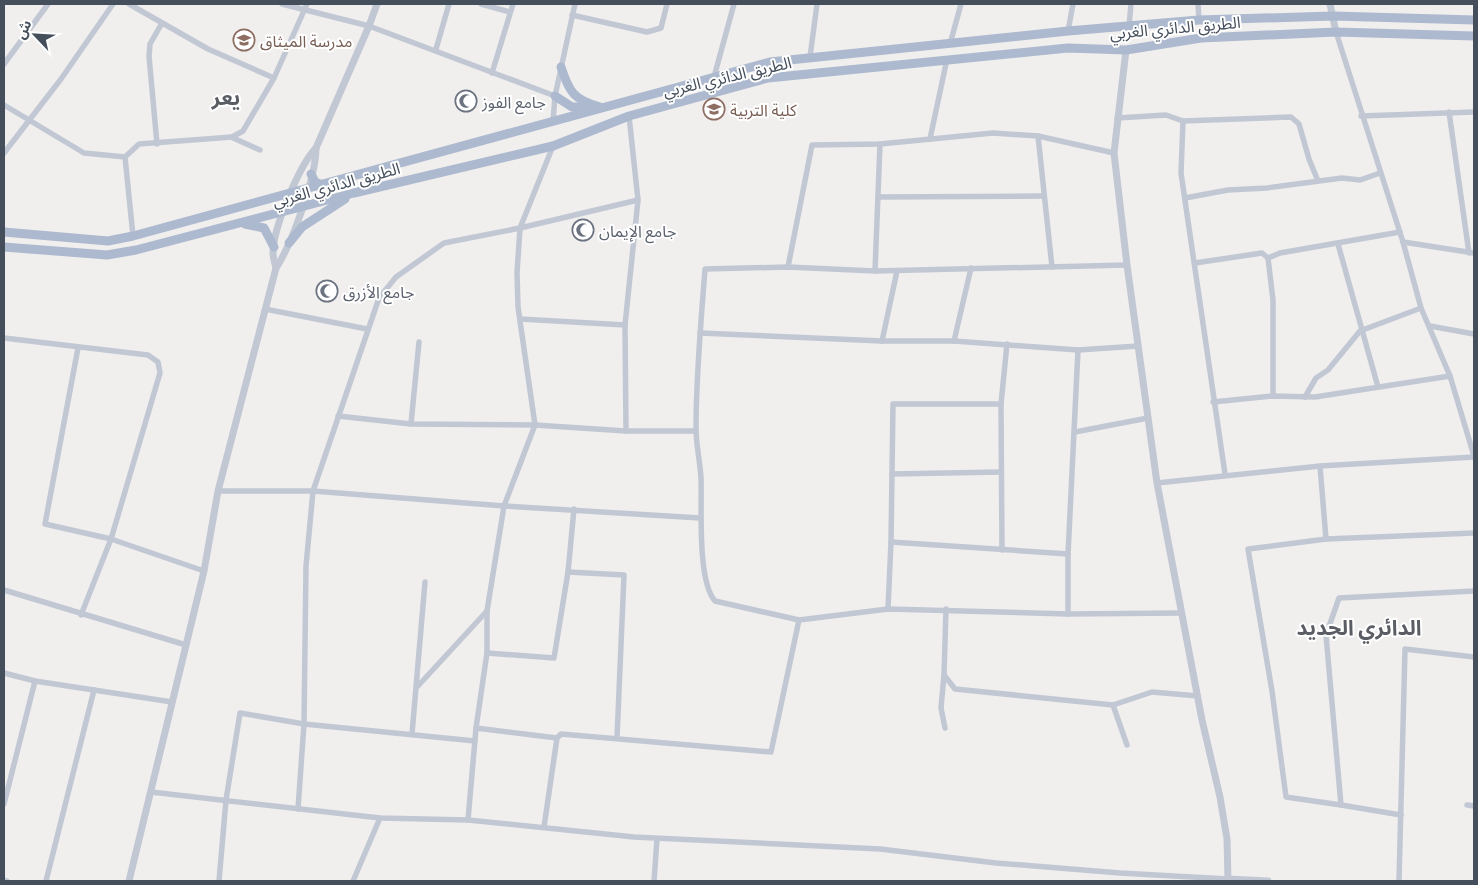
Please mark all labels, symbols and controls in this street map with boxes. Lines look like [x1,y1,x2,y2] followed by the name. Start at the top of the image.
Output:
[10,10,60,60] north arrow
[1109,12,1242,46] street label: الطريق الدائري الغربي
[11,17,35,42] text: ش
[232,28,256,52] school or university icon: مدرسة الميثاق
[260,31,352,51] place label: مدرسة الميثاق
[661,52,794,104] street label: الطريق الدائري الغربي
[211,84,240,110] district label: يعر
[454,89,478,113] mosque icon: جامع الفوز
[481,92,546,115] place label: جامع الفوز
[702,97,726,121] school or university icon: كلية التربية
[730,100,797,120] place label: كلية التربية
[270,158,403,214] street label: الطريق الدائري الغربي
[571,218,595,242] mosque icon: جامع الإيمان
[599,221,676,244] place label: جامع الإيمان
[315,279,339,303] mosque icon: جامع الأزرق
[343,282,414,305] place label: جامع الأزرق
[1297,614,1421,644] district label: الدائري الجديد

